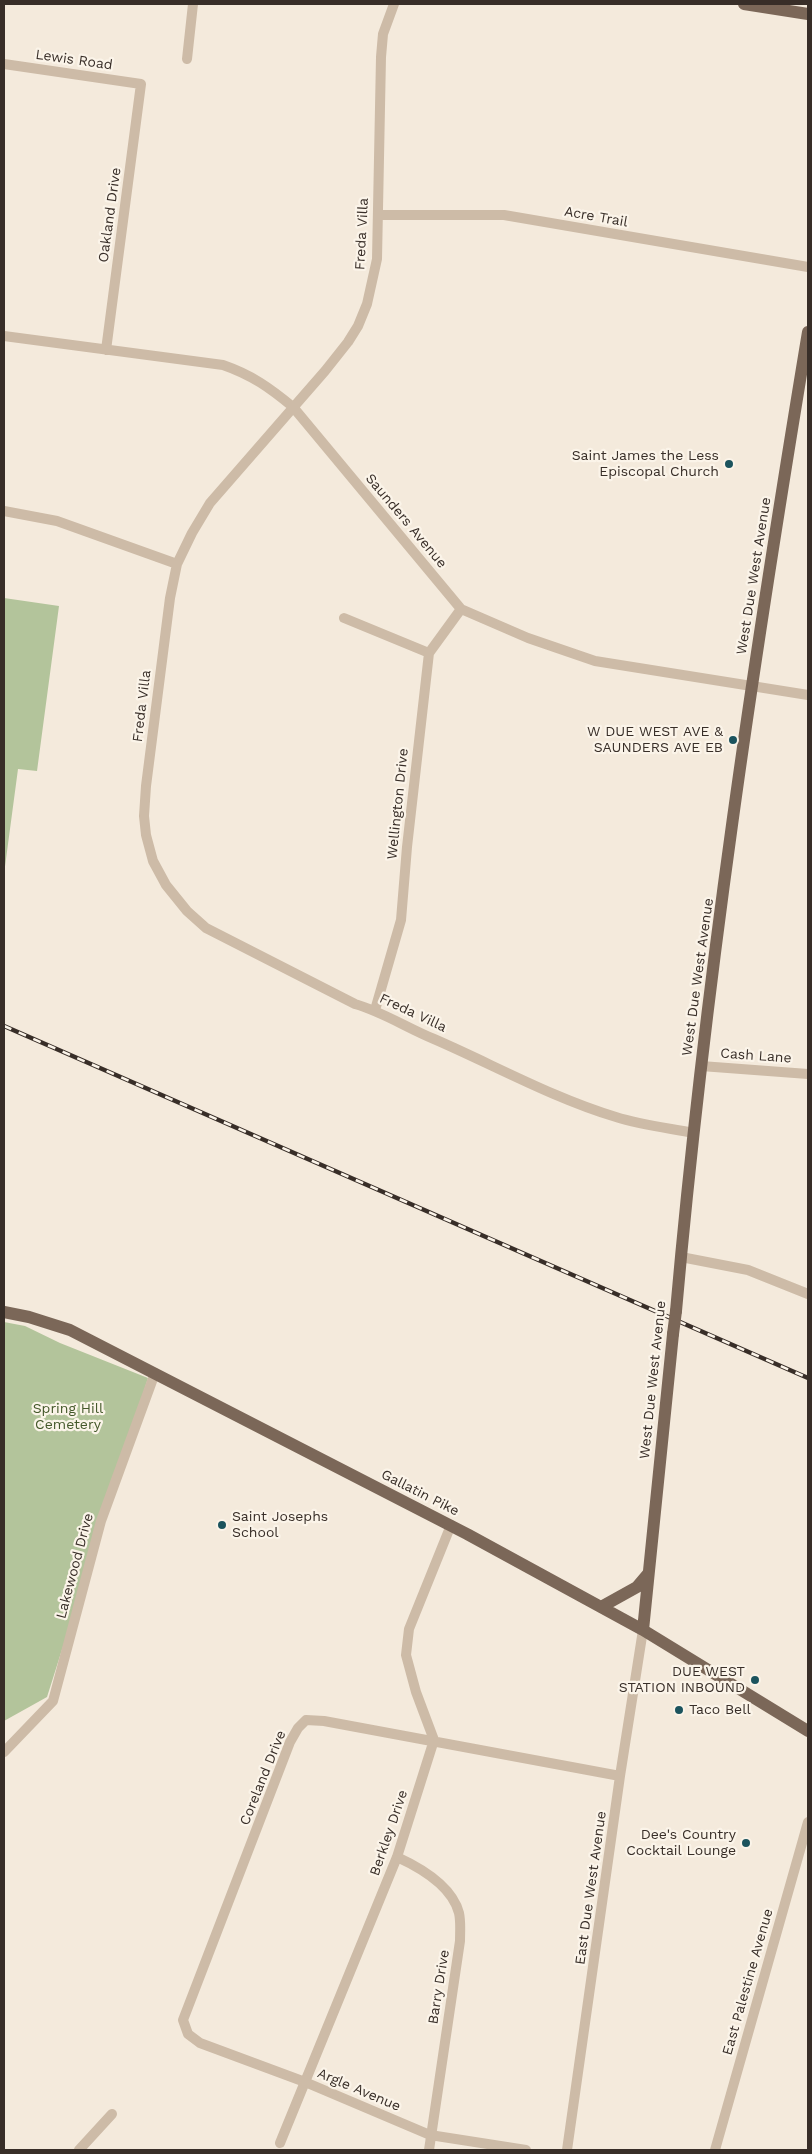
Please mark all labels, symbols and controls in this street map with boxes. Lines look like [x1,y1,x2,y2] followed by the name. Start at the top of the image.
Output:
[34,46,114,74] street label: Lewis Road
[95,167,125,263] street label: Oakland Drive
[352,197,372,271] street label: Freda Villa
[563,203,629,231] street label: Acre Trail
[572,448,719,481] place label: Saint James the Less Episcopal Church
[723,458,735,470] marker: Saint James the Less Episcopal Church
[362,470,450,572] street label: Saunders Avenue
[733,496,775,656] street label: West Due West Avenue
[129,669,155,743] street label: Freda Villa
[587,724,723,756] place label: W DUE WEST AVE & SAUNDERS AVE EB
[727,734,739,746] marker: W DUE WEST AVE & SAUNDERS AVE EB
[384,747,412,861] street label: Wellington Drive
[679,897,717,1057] street label: West Due West Avenue
[377,990,449,1036] street label: Freda Villa
[720,1045,792,1067] street label: Cash Lane
[636,1300,670,1460] street label: West Due West Avenue
[33,1401,103,1434] park label: Spring Hill Cemetery
[378,1466,462,1520] street label: Gallatin Pike
[232,1509,328,1541] place label: Saint Josephs School
[53,1511,97,1621] street label: Lakewood Drive
[216,1519,228,1531] marker: Saint Josephs School
[619,1664,745,1696] place label: DUE WEST STATION INBOUND
[749,1674,761,1686] marker: DUE WEST STATION INBOUND
[689,1702,751,1718] place label: Taco Bell
[673,1704,685,1716] marker: Taco Bell
[236,1728,290,1828] street label: Coreland Drive
[366,1788,412,1878] street label: Berkley Drive
[572,1810,610,1966] street label: East Due West Avenue
[626,1827,736,1860] place label: Dee's Country Cocktail Lounge
[740,1837,752,1849] marker: Dee's Country Cocktail Lounge
[719,1907,777,2057] street label: East Palestine Avenue
[425,1948,453,2026] street label: Barry Drive
[315,2065,403,2115] street label: Argle Avenue

